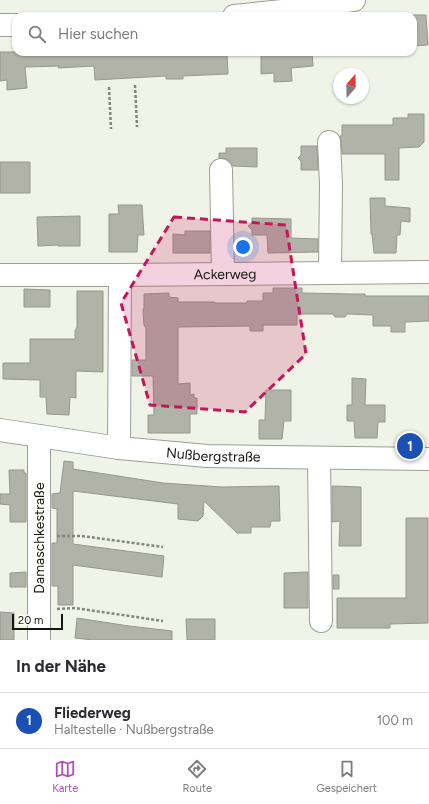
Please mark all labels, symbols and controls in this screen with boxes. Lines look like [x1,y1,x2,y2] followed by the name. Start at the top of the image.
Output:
[12,12,417,56] search box
[26,23,48,45] icon: search
[58,25,138,43] text: Hier suchen
[333,68,369,104] north arrow
[233,237,253,257] your location
[194,266,256,283] street label: Ackerweg
[397,431,423,461] pin: 1
[165,444,261,466] street label: Nußbergstraße
[31,482,48,594] street label: Damaschkestraße
[12,612,63,631] scale bar
[18,614,43,627] text: 20 m
[16,656,106,676] text: In der Nähe
[54,704,131,722] text: Fliederweg
[26,713,32,728] text: 1
[377,713,413,728] text: 100 m
[54,722,214,737] text: Haltestelle · Nußbergstraße
[52,758,78,795] tab: Karte
[182,758,212,795] tab: Route
[316,758,377,795] tab: Gespeichert

